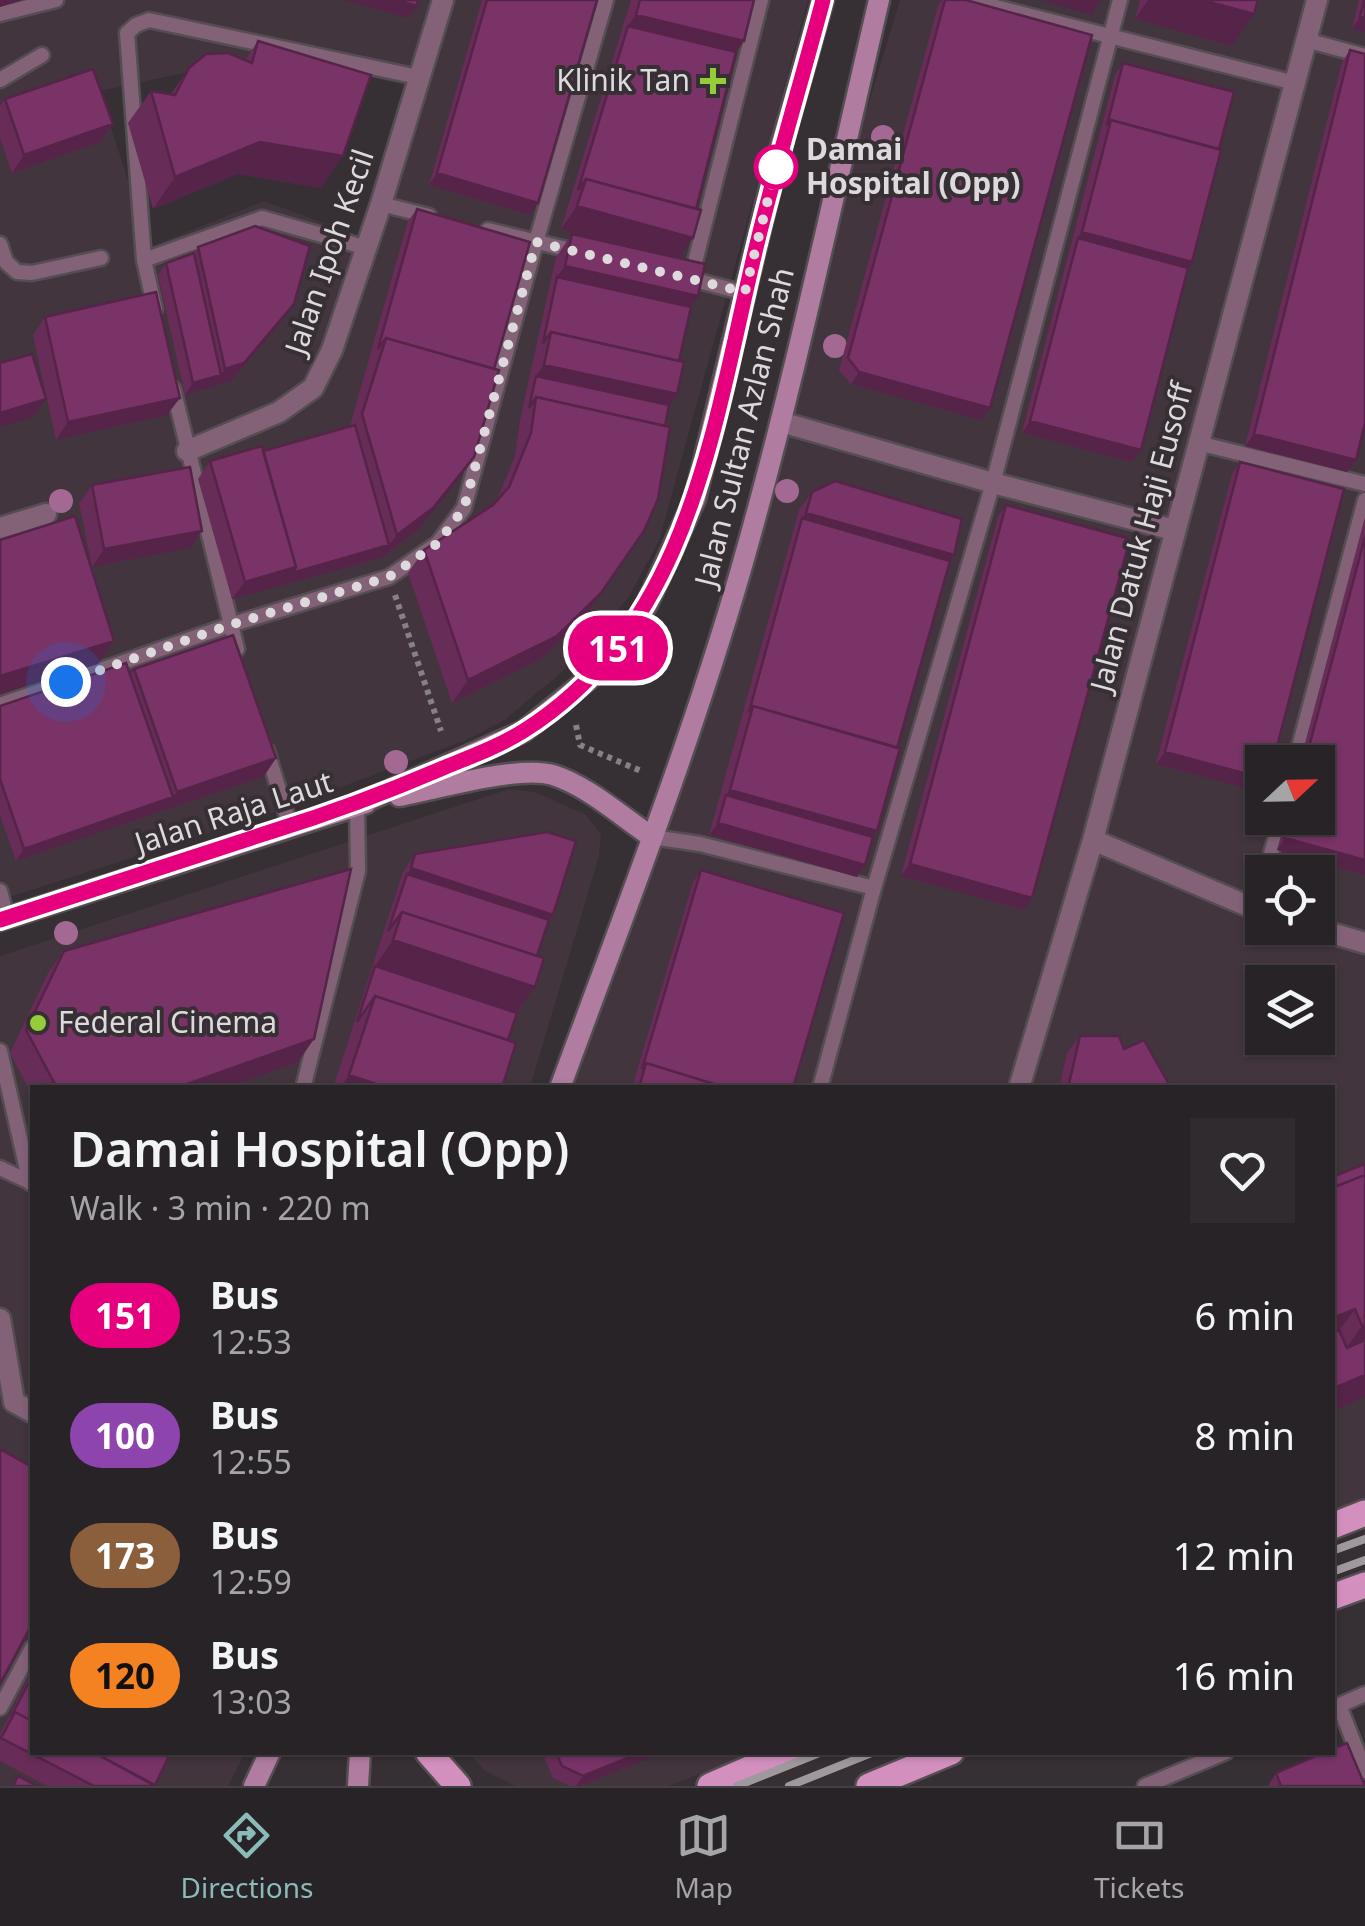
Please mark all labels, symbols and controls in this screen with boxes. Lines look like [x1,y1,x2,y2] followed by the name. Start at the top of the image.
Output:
[556,59,690,100] place label: Klinik Tan
[700,68,726,94] marker: Klinik Tan
[806,128,1020,203] place label: Damai Hospital (Opp)
[273,143,383,362] street label: Jalan Ipoh Kecil
[755,146,797,188] marker: Damai Hospital (Opp)
[683,263,803,593] street label: Jalan Sultan Azlan Shah
[1079,376,1202,699] street label: Jalan Datuk Haji Eusoff
[560,616,676,680] line badge: 151
[588,625,648,672] text: 151
[41,657,91,707] your location
[1245,745,1335,835] north arrow
[1245,745,1335,1055] map controls
[127,760,338,864] street label: Jalan Raja Laut
[1245,855,1335,945] button: locate
[1245,965,1335,1055] button: layers
[58,1001,277,1042] place label: Federal Cinema
[27,1012,49,1034] marker: Federal Cinema
[70,1116,569,1181] text: Damai Hospital (Opp)
[1190,1118,1295,1223] button: heart
[70,1186,371,1229] text: Walk · 3 min · 220 m
[210,1268,279,1320] text: Bus
[1195,1289,1295,1341] text: 6 min
[95,1292,155,1339] text: 151
[210,1320,292,1363] text: 12:53
[210,1388,279,1440] text: Bus
[1195,1409,1295,1461] text: 8 min
[95,1412,155,1459] text: 100
[210,1440,292,1483] text: 12:55
[210,1508,279,1560] text: Bus
[1173,1529,1295,1581] text: 12 min
[95,1532,155,1579] text: 173
[210,1560,292,1603] text: 12:59
[210,1628,279,1680] text: Bus
[1173,1649,1295,1701] text: 16 min
[95,1652,155,1699] text: 120
[210,1680,292,1723] text: 13:03
[181,1808,313,1906] tab: Directions
[675,1808,733,1906] tab: Map
[1094,1808,1184,1906] tab: Tickets

